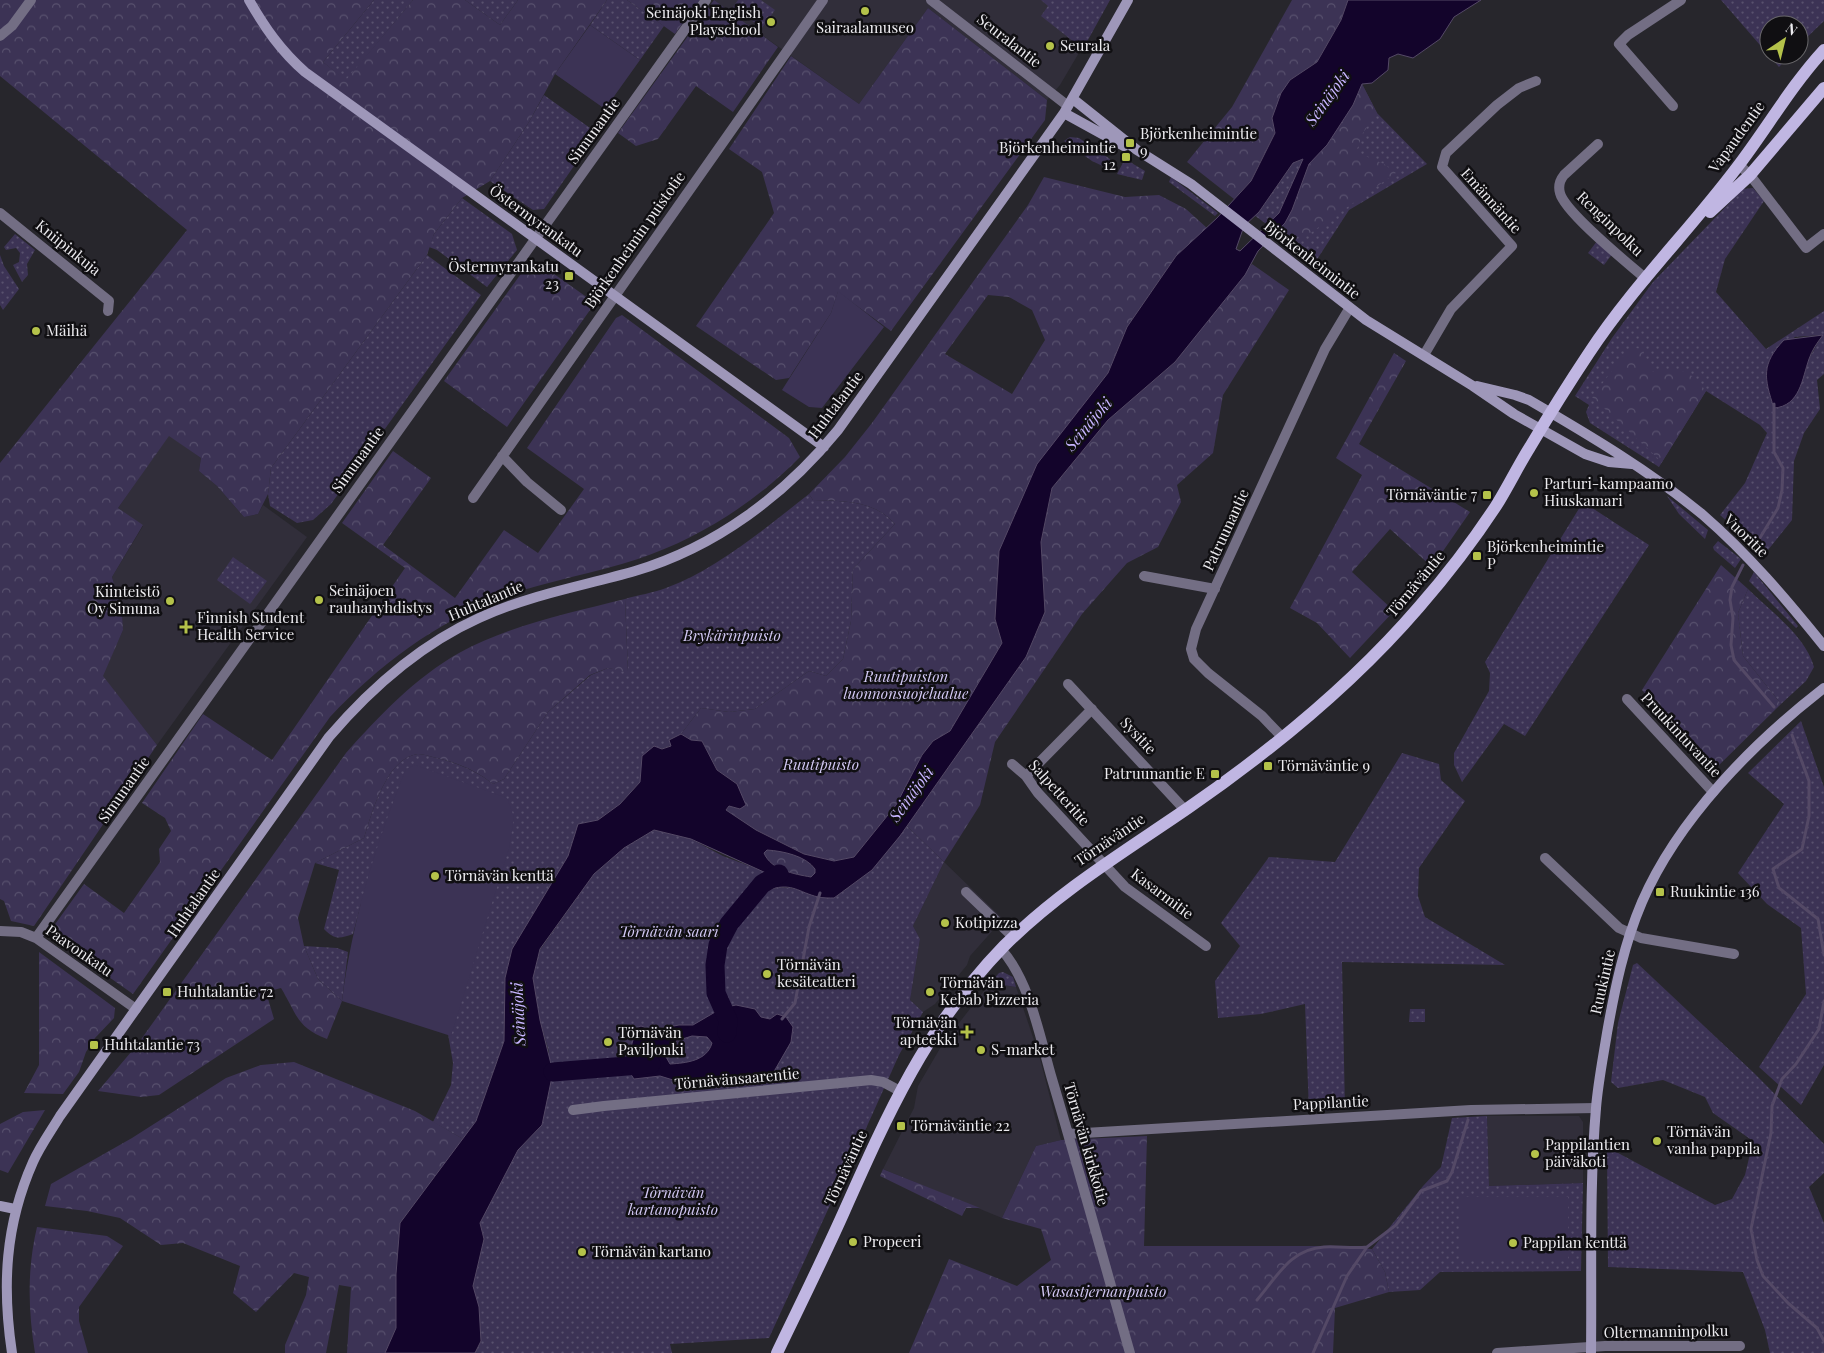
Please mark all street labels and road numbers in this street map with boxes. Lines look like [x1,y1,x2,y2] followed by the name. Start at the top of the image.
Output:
[973,9,1046,72] street label: Seuralantie
[562,93,624,168] street label: Simunantie
[1703,97,1769,177] street label: Vapaudentie
[1457,163,1526,237] street label: Emännäntie
[579,167,689,312] street label: Björkenheimin puistotie
[486,180,588,261] street label: Östermyrankatu
[1573,186,1649,260] street label: Renginpolku
[32,215,106,280] street label: Kniipinkuja
[1260,215,1365,303] street label: Björkenheimintie
[803,367,867,442] street label: Huhtalantie
[326,422,388,497] street label: Simunantie
[1197,485,1253,574] street label: Patruunantie
[1719,508,1773,561] street label: Vuoritie
[1382,546,1449,621] street label: Törnäväntie
[445,575,526,625] street label: Huhtalantie
[1637,687,1726,781] street label: Pruukintuvantie
[1116,712,1161,758] street label: Sysitie
[93,752,154,827] street label: Simunantie
[1025,755,1095,830] street label: Salpetteritie
[1070,808,1149,870] street label: Törnäväntie
[1127,863,1198,923] street label: Kasarmitie
[162,864,224,941] street label: Huhtalantie
[42,920,117,981] street label: Paavonkatu
[1585,947,1619,1016] street label: Ruukintie
[674,1063,800,1093] street label: Törnävänsaarentie
[1060,1080,1114,1208] street label: Törnävän kirkkotie
[1292,1090,1369,1114] street label: Pappilantie
[819,1127,871,1208] street label: Törnäväntie
[1603,1320,1729,1342] street label: Oltermanninpolku

